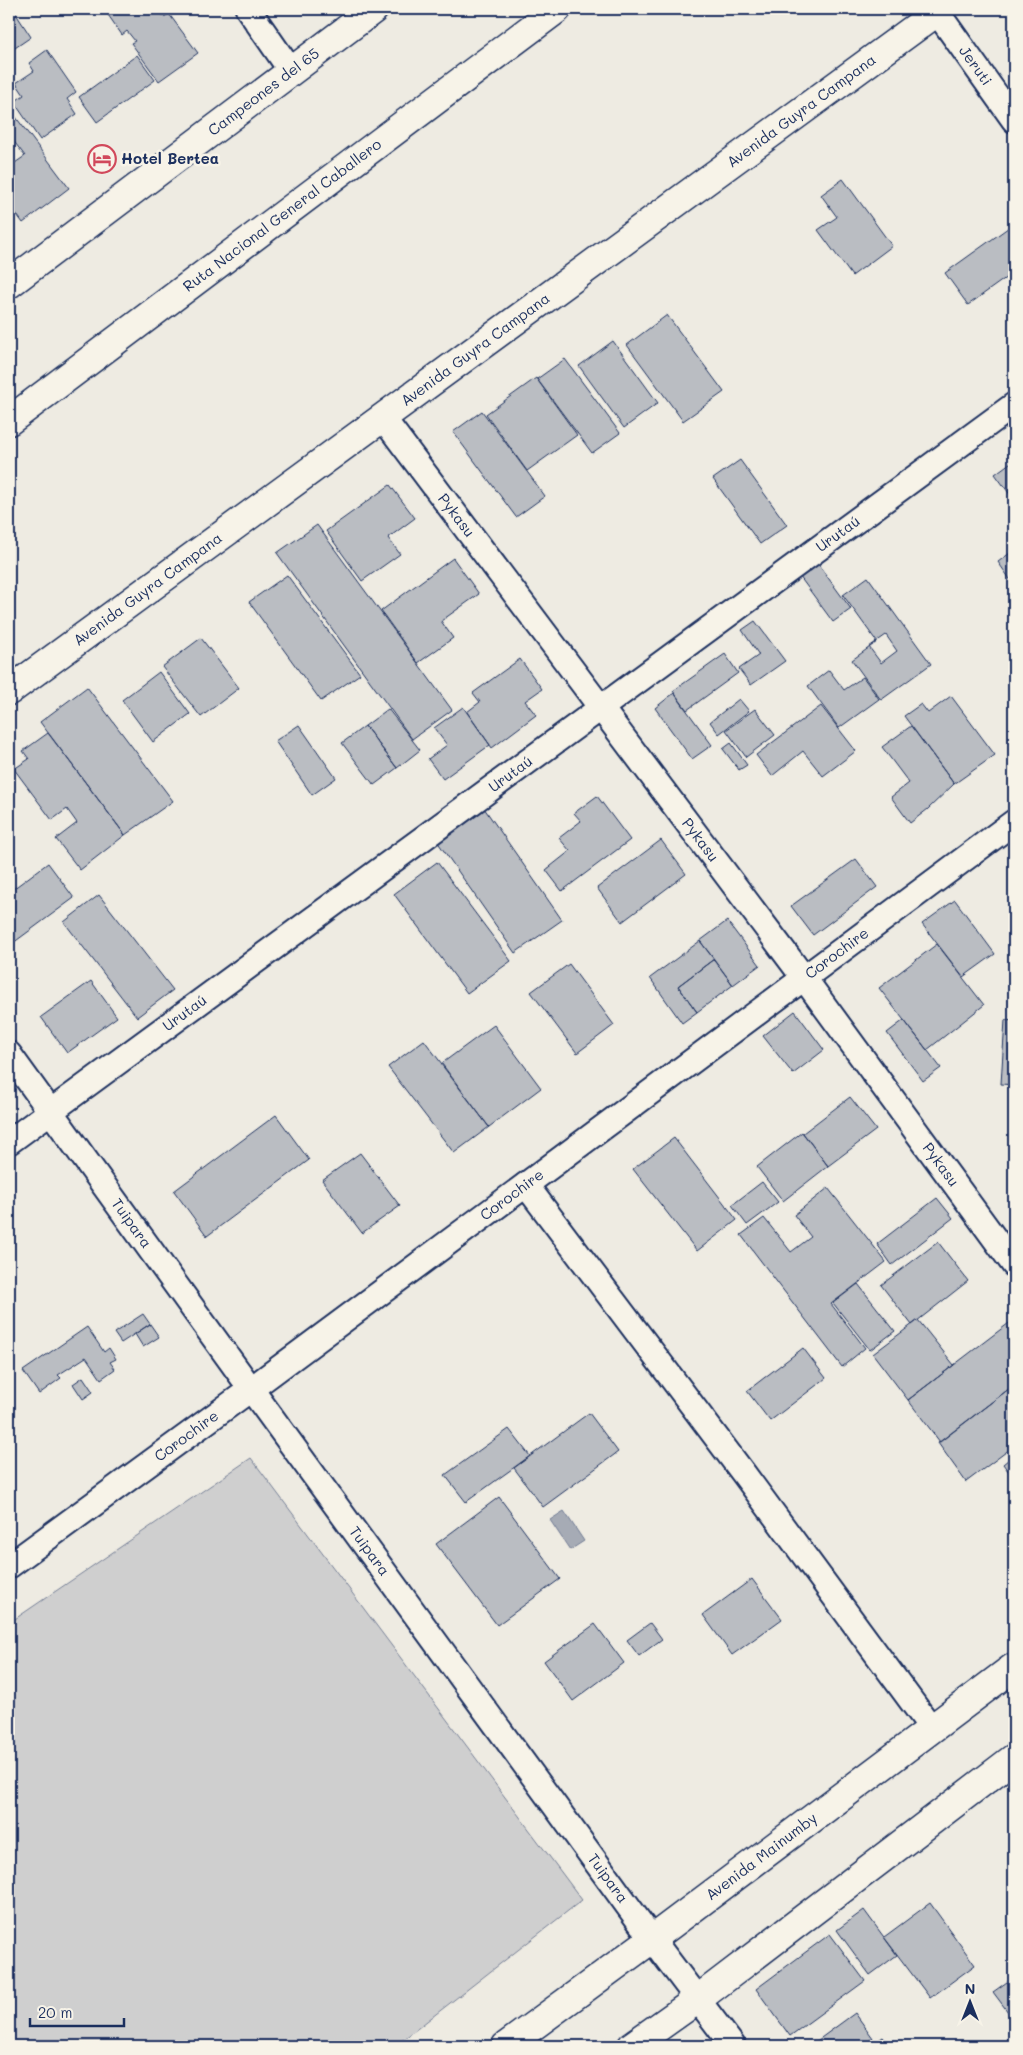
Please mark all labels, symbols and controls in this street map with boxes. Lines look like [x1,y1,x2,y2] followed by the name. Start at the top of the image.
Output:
[955,41,997,89] street label: Jeruti
[203,43,323,140] street label: Campeones del 65
[722,49,879,171] street label: Avenida Guyra Campana
[178,133,385,296] street label: Ruta Nacional General Caballero
[87,144,117,174] hotel icon: Hotel Bertea
[121,148,219,168] place label: Hotel Bertea
[396,288,553,410] street label: Avenida Guyra Campana
[434,489,480,541] street label: Pykasu
[811,510,863,556] street label: Urutaú
[69,527,226,650] street label: Avenida Guyra Campana
[484,751,536,796] street label: Urutaú
[678,814,724,865] street label: Pykasu
[801,922,872,983] street label: Corochire
[158,989,210,1035] street label: Urutaú
[919,1138,964,1190] street label: Pykasu
[475,1164,547,1225] street label: Corochire
[107,1194,157,1252] street label: Tuipara
[150,1405,222,1465] street label: Corochire
[345,1522,395,1579] street label: Tuipara
[701,1807,821,1904] street label: Avenida Mainumby
[584,1849,633,1907] street label: Tuipara
[946,1978,996,2028] north arrow
[965,1979,975,1998] text: N
[30,1995,124,2027] scale bar
[38,2002,72,2022] text: 20 m

